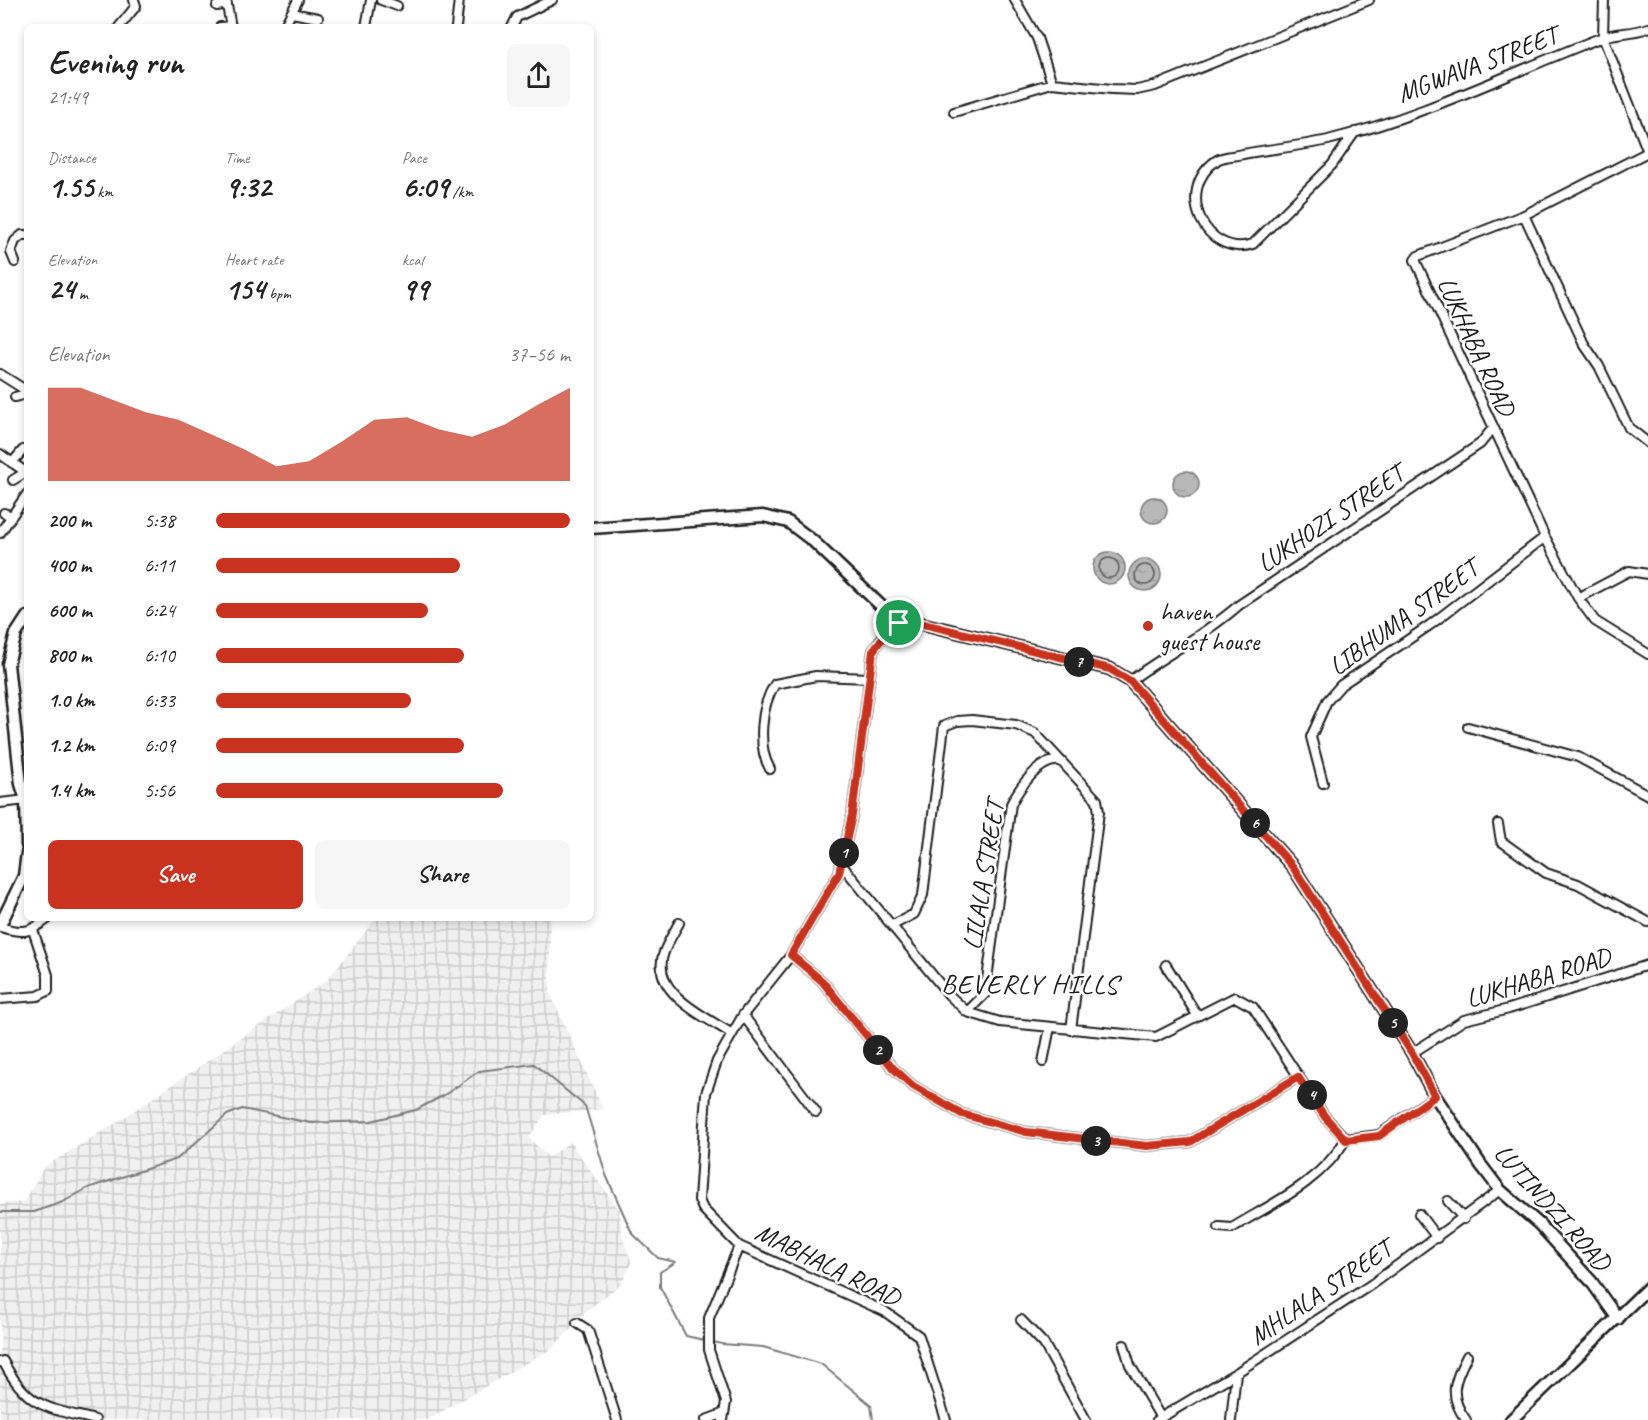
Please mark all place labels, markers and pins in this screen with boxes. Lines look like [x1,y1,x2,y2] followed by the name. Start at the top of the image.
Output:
[1160,595,1261,658] place label: haven guest house
[873,597,924,648] pin
[1141,619,1155,633] marker: haven guest house
[1064,647,1094,677] pin: 7
[1240,808,1270,838] pin: 6
[829,838,859,868] pin: 1
[1378,1008,1408,1038] pin: 5
[863,1035,893,1065] pin: 2
[1297,1080,1327,1110] pin: 4
[1081,1126,1111,1156] pin: 3

